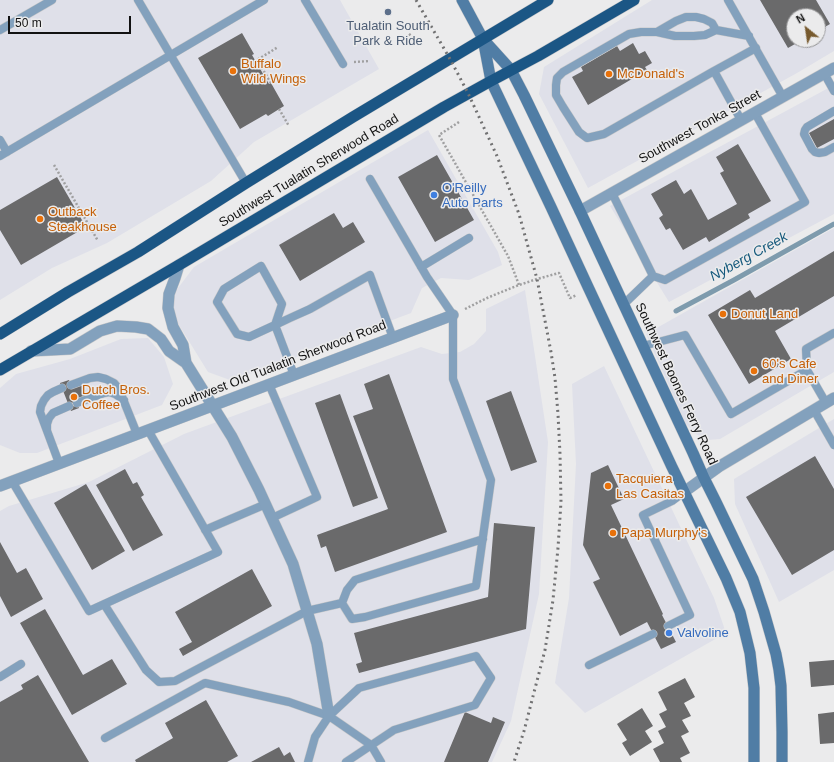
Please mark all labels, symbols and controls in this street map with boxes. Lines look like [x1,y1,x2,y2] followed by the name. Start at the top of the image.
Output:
[383,7,393,17] marker: Tualatin South Park & Ride
[10,8,133,34] scale bar
[786,8,826,48] north arrow
[794,11,807,26] text: N
[15,16,42,30] text: 50 m
[346,18,430,49] place label: Tualatin South Park & Ride
[241,56,306,87] place label: Buffalo Wild Wings
[228,66,238,76] marker: Buffalo Wild Wings
[617,66,685,82] place label: McDonald's
[604,69,614,79] marker: McDonald's
[636,87,764,167] street label: Southwest Tonka Street
[216,111,402,231] street label: Southwest Tualatin Sherwood Road
[442,180,503,211] place label: O'Reilly Auto Parts
[429,190,439,200] marker: O'Reilly Auto Parts
[48,204,117,235] place label: Outback Steakhouse
[35,214,45,224] marker: Outback Steakhouse
[707,229,791,285] water label: Nyberg Creek
[632,300,720,468] street label: Southwest Boones Ferry Road
[731,306,798,322] place label: Donut Land
[718,309,728,319] marker: Donut Land
[167,317,389,415] street label: Southwest Old Tualatin Sherwood Road
[762,356,818,387] place label: 60's Cafe and Diner
[749,366,759,376] marker: 60's Cafe and Diner
[82,382,150,413] place label: Dutch Bros. Coffee
[69,392,79,402] marker: Dutch Bros. Coffee
[616,471,684,502] place label: Tacquiera Las Casitas
[603,481,613,491] marker: Tacquiera Las Casitas
[621,525,707,541] place label: Papa Murphy's
[608,528,618,538] marker: Papa Murphy's
[677,625,729,641] place label: Valvoline
[664,628,674,638] marker: Valvoline

